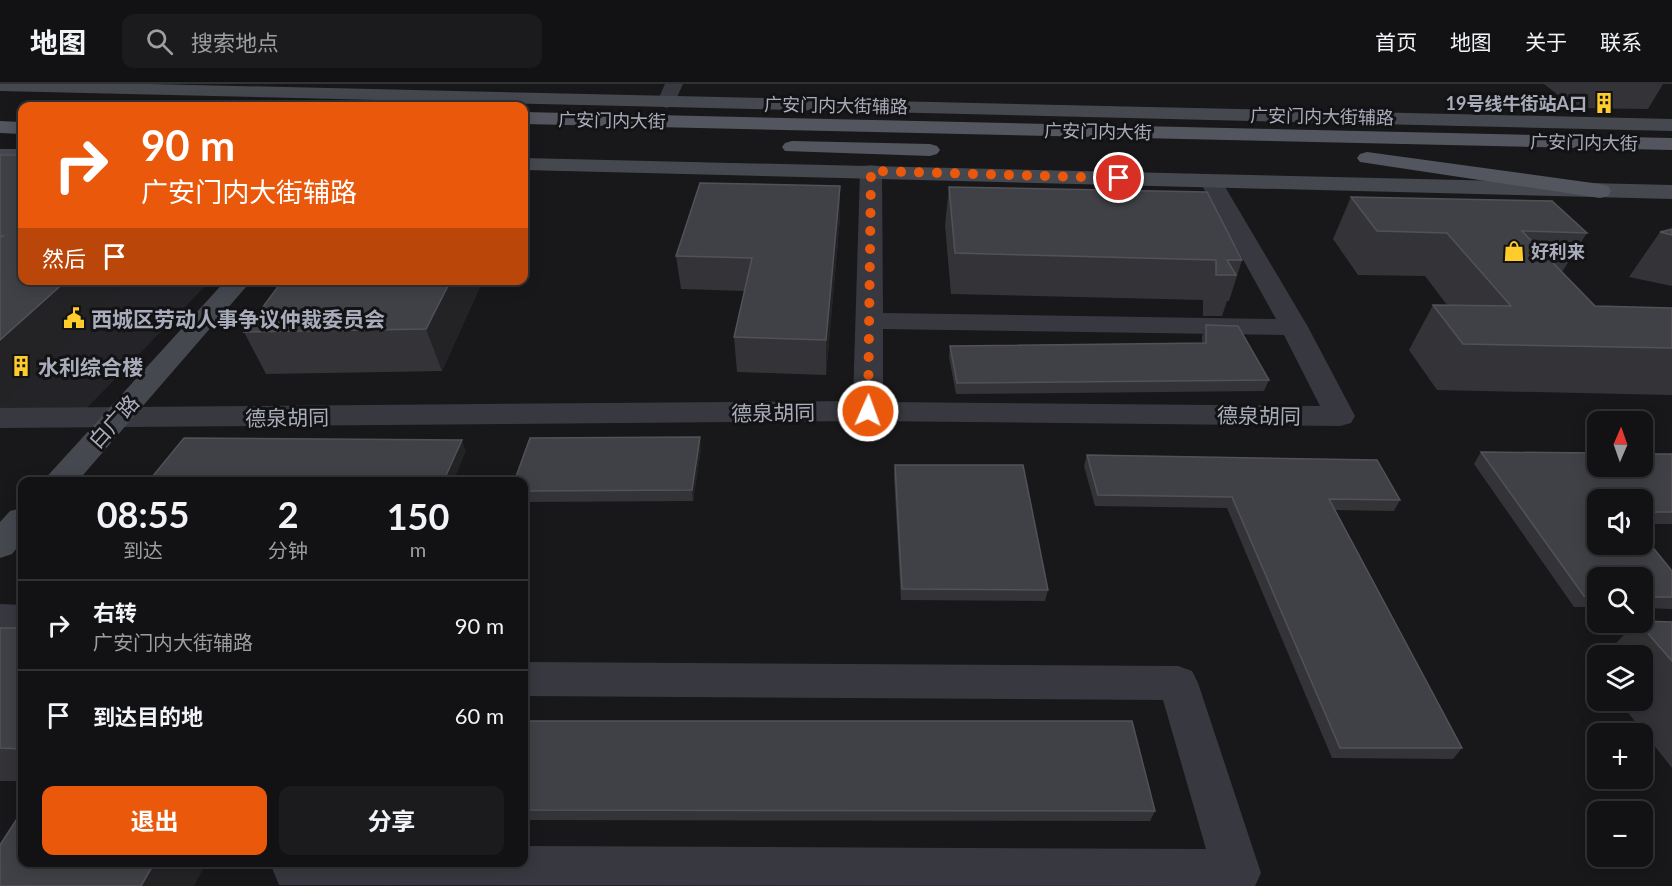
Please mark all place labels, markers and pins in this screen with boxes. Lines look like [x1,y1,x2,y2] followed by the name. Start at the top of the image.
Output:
[1592,91,1616,115] building icon: 19号线牛街站A口
[1446,92,1587,114] place label: 19号线牛街站A口
[1093,152,1144,203] pin
[1502,239,1526,263] shop icon: 好利来
[1531,240,1585,262] place label: 好利来
[62,306,86,330] public building icon: 西城区劳动人事争议仲裁委员会
[91,306,385,331] place label: 西城区劳动人事争议仲裁委员会
[9,354,33,378] building icon: 水利综合楼
[38,354,143,379] place label: 水利综合楼

